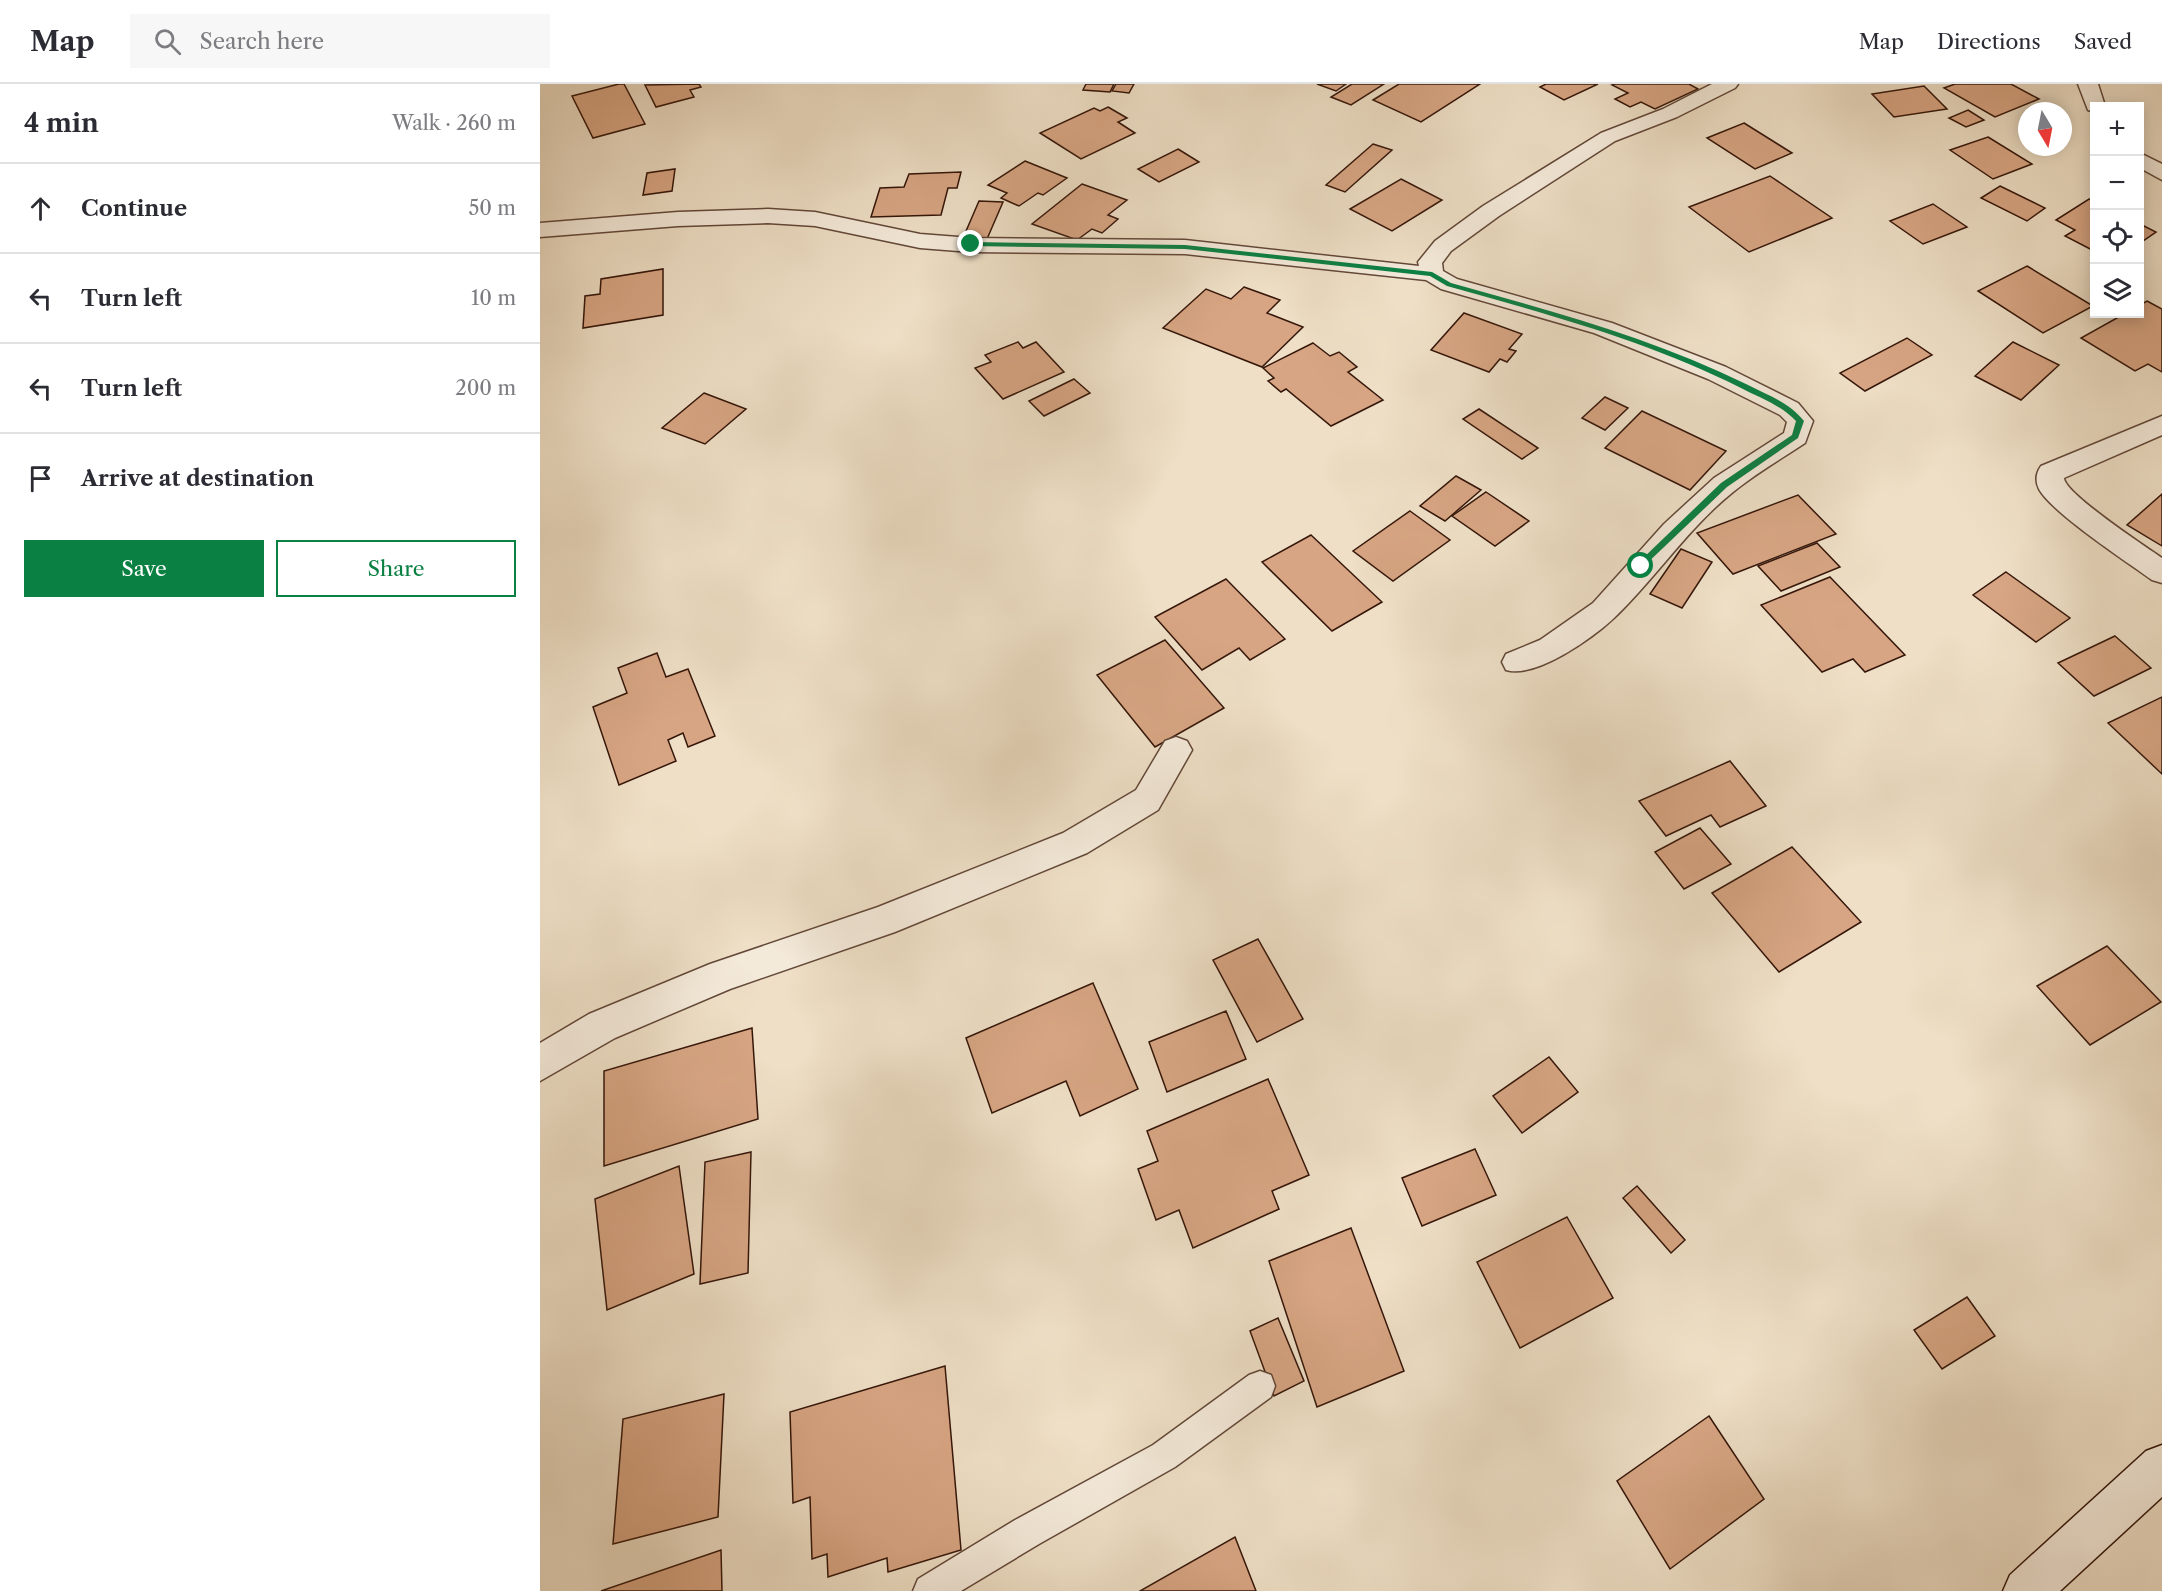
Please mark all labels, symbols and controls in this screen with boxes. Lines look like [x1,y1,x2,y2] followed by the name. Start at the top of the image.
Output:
[130,14,550,68] search box
[30,24,94,58] text: Map
[151,25,184,58] icon: search
[199,28,324,55] text: Search here
[1859,29,1904,54] text: Map
[1937,29,2041,54] text: Directions
[2074,29,2132,54] text: Saved
[2018,102,2072,156] north arrow
[2090,102,2144,318] map controls
[2090,102,2144,156] button: +
[24,107,99,139] text: 4 min
[392,111,516,135] text: Walk · 260 m
[2090,156,2144,210] button: −
[24,192,57,225] icon: ahead
[81,195,187,222] text: Continue
[469,196,516,220] text: 50 m
[2090,210,2144,264] button: locate
[957,230,983,256] route end
[2090,264,2144,318] button: layers
[24,282,57,315] icon: left
[81,285,182,312] text: Turn left
[471,286,516,310] text: 10 m
[24,372,57,405] icon: left
[81,375,182,402] text: Turn left
[455,376,516,400] text: 200 m
[24,462,57,495] icon: arrive
[81,465,314,492] text: Arrive at destination
[24,540,264,597] button: Save
[276,540,516,597] button: Share
[1627,552,1653,578] route start

